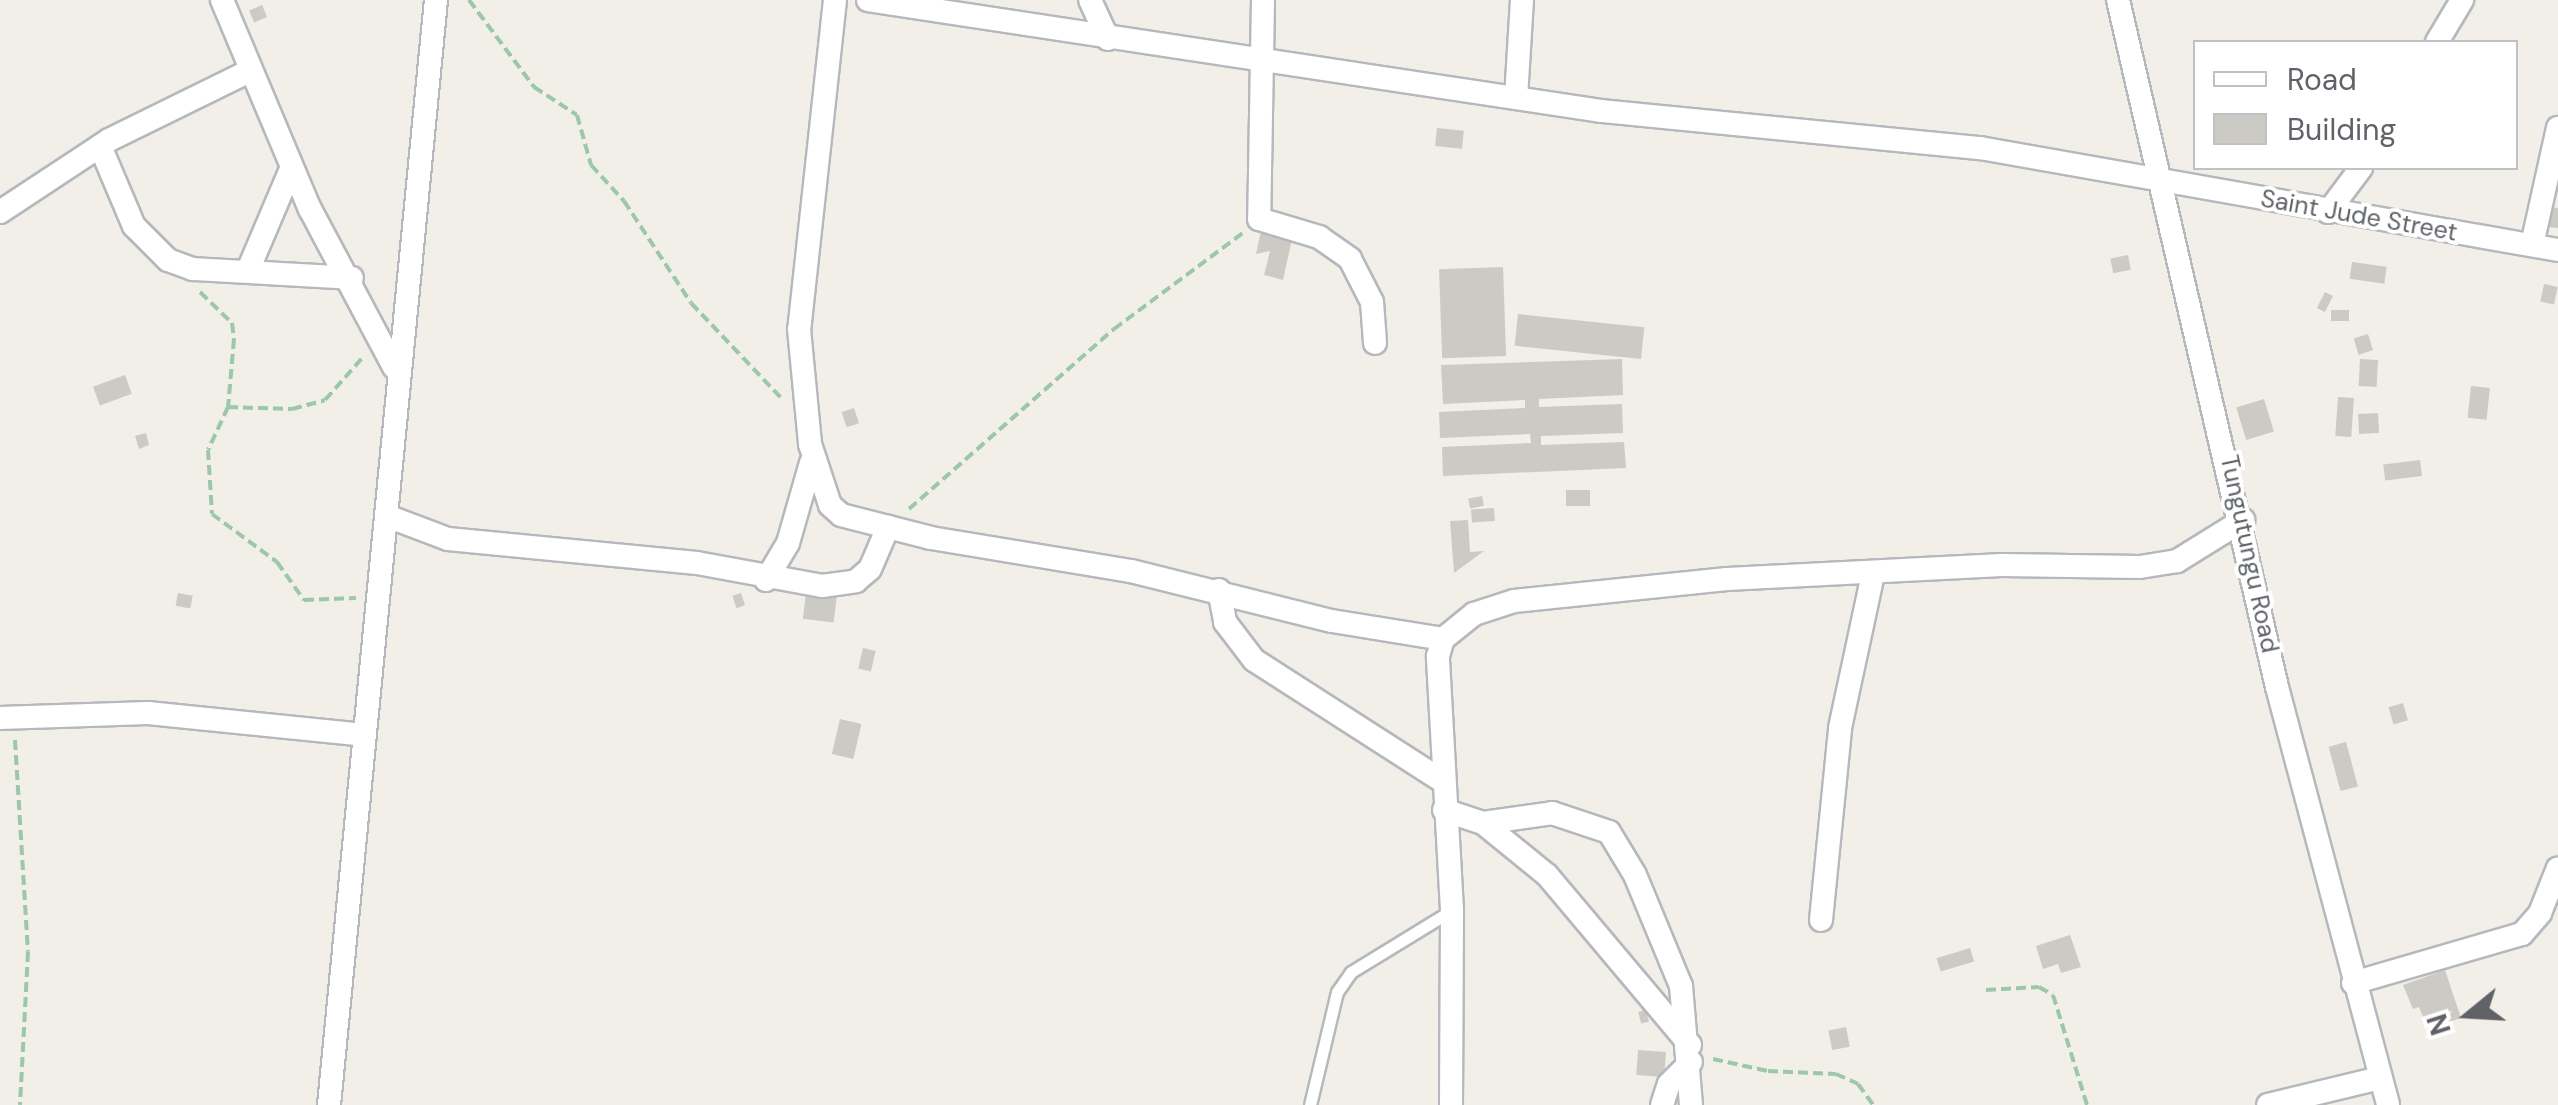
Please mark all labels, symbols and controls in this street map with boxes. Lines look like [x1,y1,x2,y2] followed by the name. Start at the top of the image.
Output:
[2193,40,2518,170] legend
[2287,60,2357,99] text: Road
[2287,110,2396,149] text: Building
[2258,184,2460,248] street label: Saint Jude Street
[2213,452,2285,656] street label: Tungutungu Road
[2418,965,2518,1065] north arrow
[2418,1009,2460,1040] text: N

